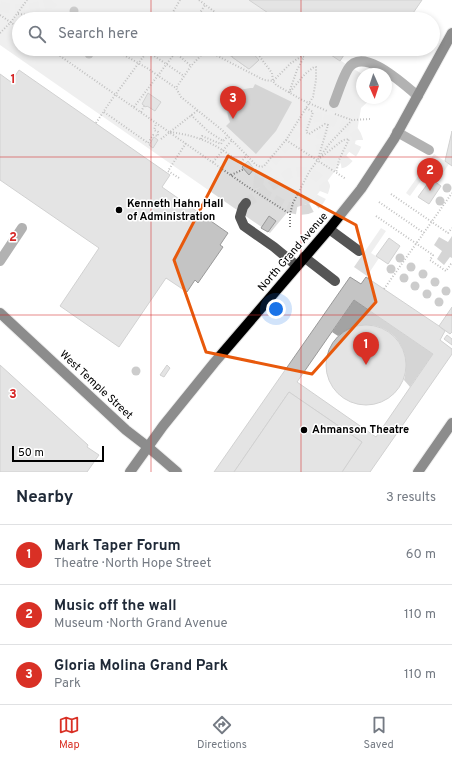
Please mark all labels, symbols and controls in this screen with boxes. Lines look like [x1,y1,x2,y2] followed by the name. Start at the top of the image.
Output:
[12,12,440,56] search box
[26,23,48,45] icon: search
[58,25,138,44] text: Search here
[356,68,392,104] north arrow
[10,72,16,88] text: 1
[220,86,246,119] pin: 3
[417,158,443,191] pin: 2
[127,197,223,224] place label: Kenneth Hahn Hall of Administration
[114,205,124,215] marker: Kenneth Hahn Hall of Administration
[255,210,331,294] street label: North Grand Avenue
[9,230,17,246] text: 2
[266,299,286,319] your location
[353,332,379,365] pin: 1
[56,347,136,423] street label: West Temple Street
[9,387,17,403] text: 3
[312,423,409,437] place label: Ahmanson Theatre
[299,425,309,435] marker: Ahmanson Theatre
[12,444,104,463] scale bar
[18,446,44,460] text: 50 m
[16,487,73,509] text: Nearby
[386,490,436,506] text: 3 results
[54,537,181,556] text: Mark Taper Forum
[26,547,32,563] text: 1
[406,547,436,563] text: 60 m
[54,556,211,572] text: Theatre · North Hope Street
[54,597,177,616] text: Music off the wall
[25,607,33,623] text: 2
[404,607,436,623] text: 110 m
[54,616,228,632] text: Museum · North Grand Avenue
[54,657,228,676] text: Gloria Molina Grand Park
[25,667,33,683] text: 3
[404,667,436,683] text: 110 m
[54,676,81,692] text: Park
[58,714,80,752] tab: Map
[197,714,247,752] tab: Directions
[363,714,394,752] tab: Saved

